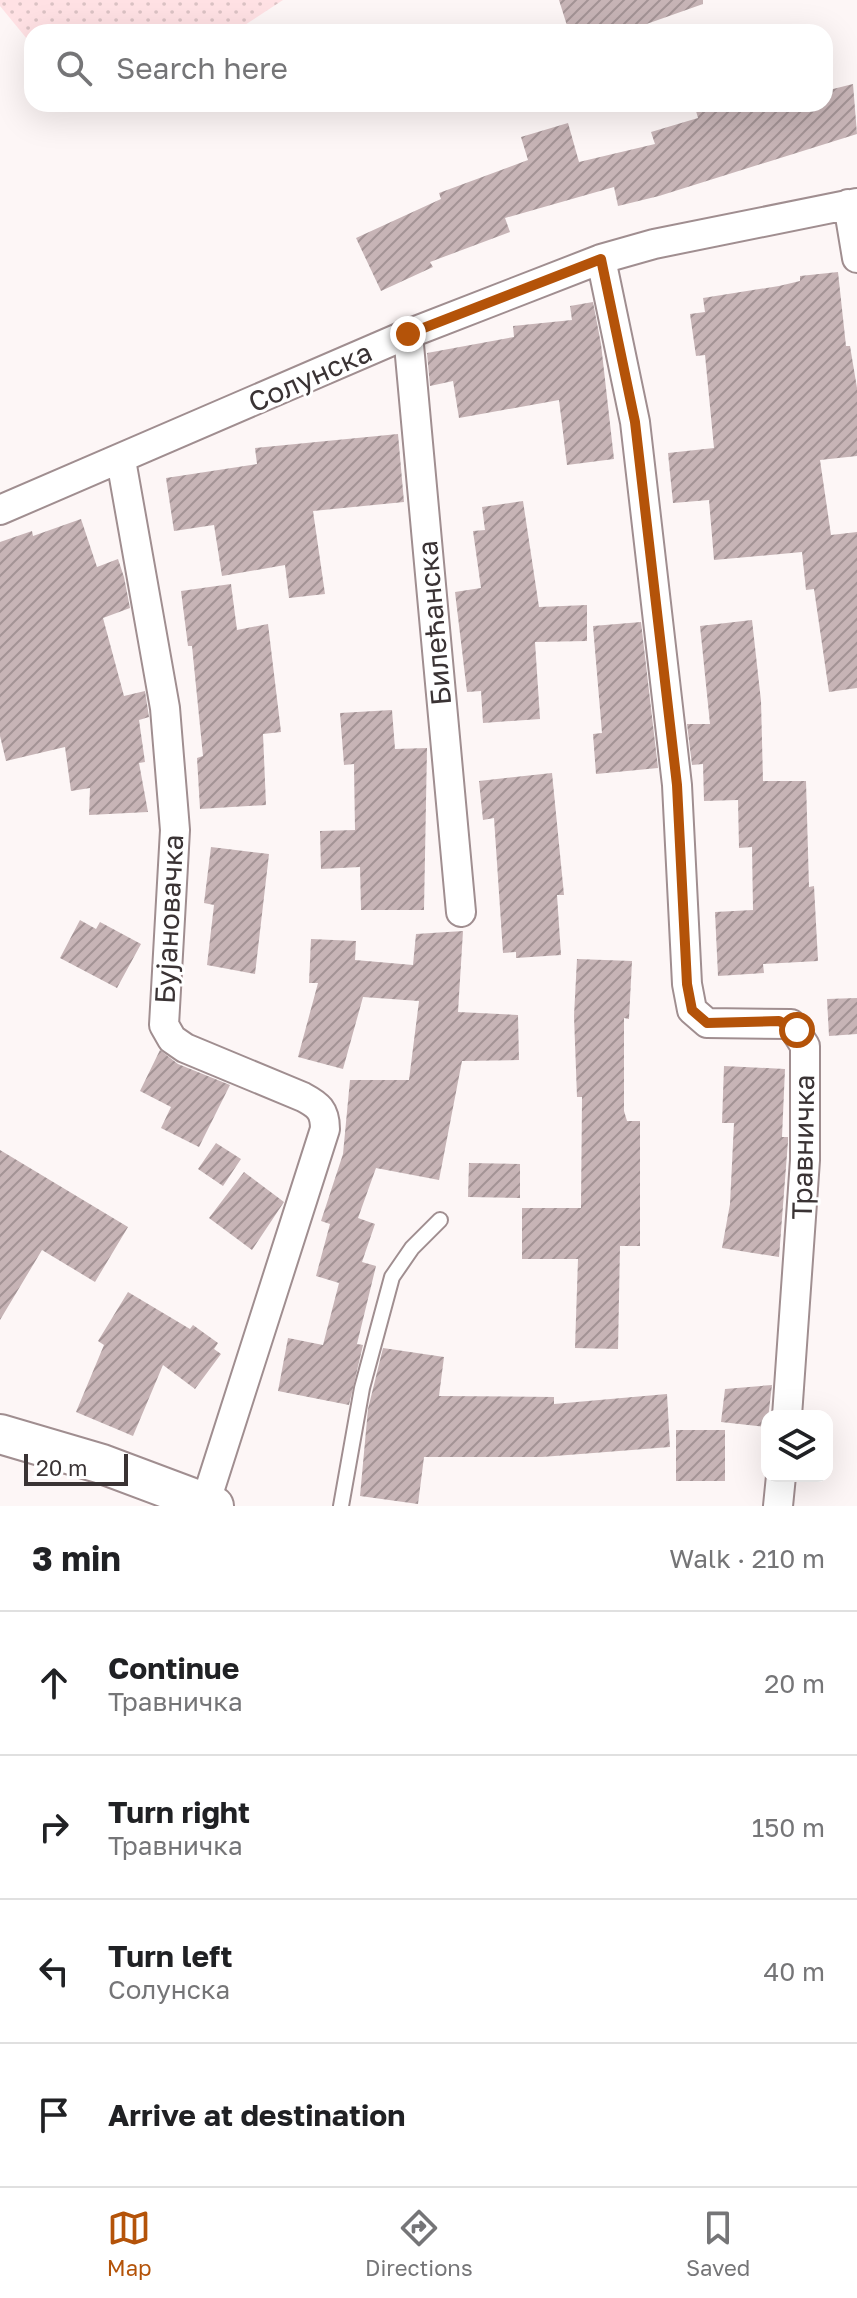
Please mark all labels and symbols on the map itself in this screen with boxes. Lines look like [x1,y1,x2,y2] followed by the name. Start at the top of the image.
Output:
[390,316,426,352] route end
[243,335,377,418] street label: Солунска
[410,539,457,707] street label: Билећанска
[148,833,189,1004] street label: Бујановачка
[779,1012,815,1048] route start
[785,1074,820,1220] street label: Травничка
[24,1450,128,1486] scale bar

